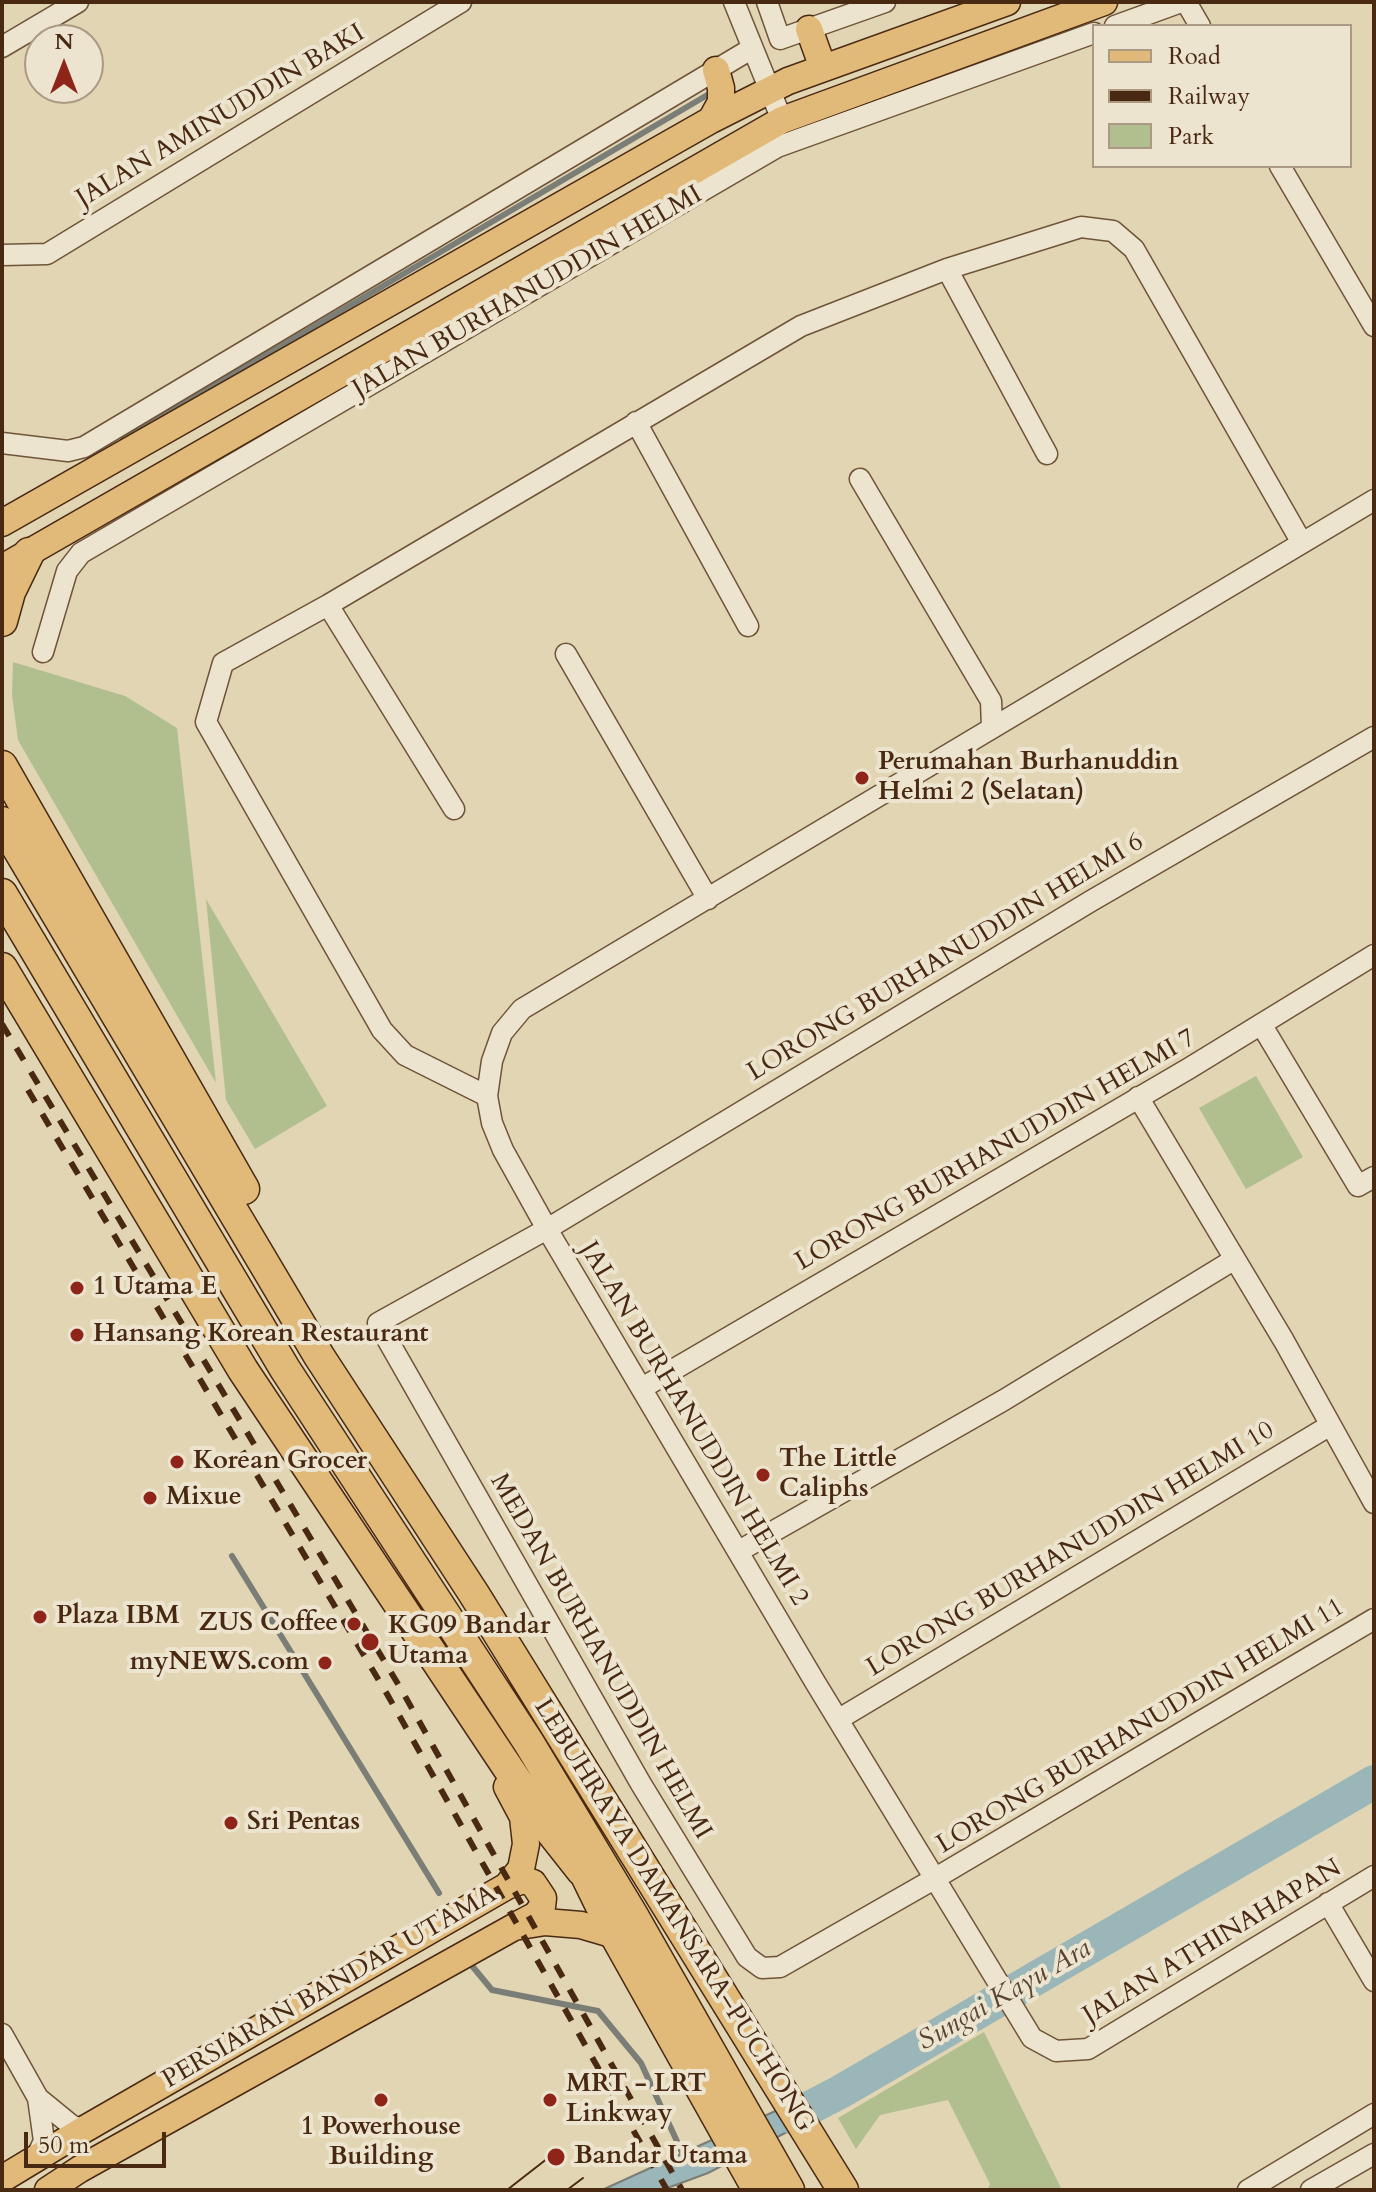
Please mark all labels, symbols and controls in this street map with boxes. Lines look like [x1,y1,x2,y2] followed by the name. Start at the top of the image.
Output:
[71,18,371,216] street label: JALAN AMINUDDIN BAKI
[24,24,104,104] north arrow
[1092,24,1352,168] legend
[54,27,74,57] text: N
[1168,40,1221,73] text: Road
[1168,80,1250,113] text: Railway
[1168,120,1214,153] text: Park
[348,180,708,406] street label: JALAN BURHANUDDIN HELMI
[878,747,1179,808] place label: Perumahan Burhanuddin Helmi 2 (Selatan)
[853,769,871,787] marker: Perumahan Burhanuddin Helmi 2 (Selatan)
[742,827,1150,1089] street label: LORONG BURHANUDDIN HELMI 6
[791,1023,1201,1279] street label: LORONG BURHANUDDIN HELMI 7
[572,1237,814,1611] street label: JALAN BURHANUDDIN HELMI 2
[93,1272,217,1304] place label: 1 Utama E
[68,1279,86,1297] marker: 1 Utama E
[93,1319,428,1351] place label: Hansang Korean Restaurant
[68,1326,86,1344] marker: Hansang Korean Restaurant
[862,1416,1280,1684] street label: LORONG BURHANUDDIN HELMI 10
[779,1444,897,1506] place label: The Little Caliphs
[193,1446,367,1478] place label: Korean Grocer
[168,1453,186,1471] marker: Korean Grocer
[754,1466,772,1484] marker: The Little Caliphs
[482,1469,718,1845] street label: MEDAN BURHANUDDIN HELMI
[166,1482,242,1514] place label: Mixue
[141,1489,159,1507] marker: Mixue
[932,1593,1350,1861] street label: LORONG BURHANUDDIN HELMI 11
[56,1601,180,1633] place label: Plaza IBM
[31,1608,49,1626] marker: Plaza IBM
[198,1608,338,1640] place label: ZUS Coffee
[388,1611,550,1672] place label: KG09 Bandar Utama
[345,1615,363,1633] marker: ZUS Coffee
[359,1631,381,1653] marker: KG09 Bandar Utama
[130,1647,309,1679] place label: myNEWS.com
[316,1654,334,1672] marker: myNEWS.com
[526,1694,820,2138] street label: LEBUHRAYA DAMANSARA–PUCHONG
[247,1807,360,1839] place label: Sri Pentas
[222,1814,240,1832] marker: Sri Pentas
[1078,1853,1348,2033] street label: JALAN ATHINAHAPAN
[158,1879,502,2097] street label: PERSIARAN BANDAR UTAMA
[912,1933,1098,2059] water label: Sungai Kayu Ara
[566,2069,706,2130] place label: MRT - LRT Linkway
[372,2091,390,2109] marker: 1 Powerhouse Building
[541,2091,559,2109] marker: MRT - LRT Linkway
[301,2112,461,2174] place label: 1 Powerhouse Building
[28,2116,170,2166] scale bar
[38,2129,89,2162] text: 50 m
[574,2141,748,2173] place label: Bandar Utama
[545,2146,567,2168] marker: Bandar Utama

